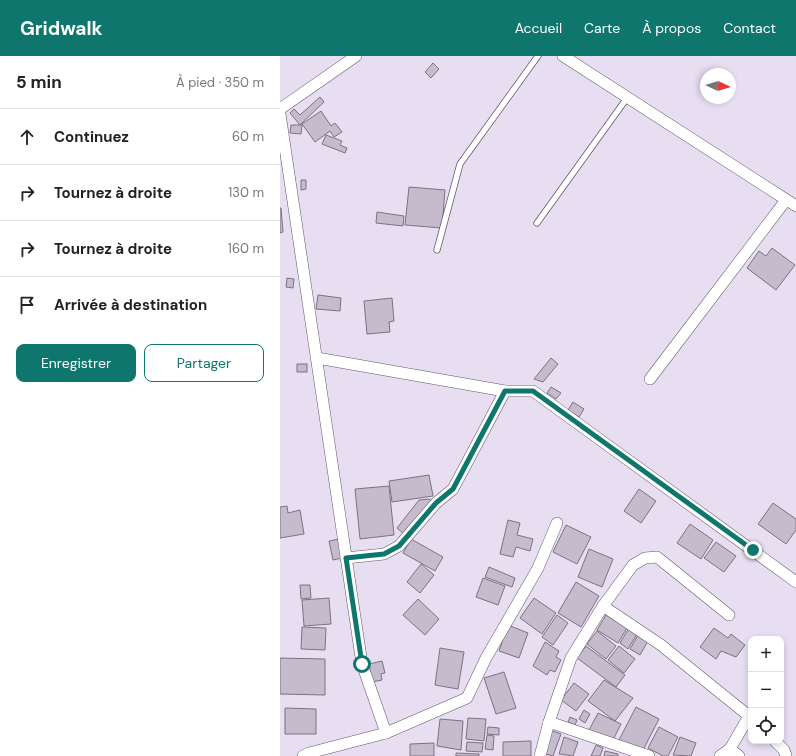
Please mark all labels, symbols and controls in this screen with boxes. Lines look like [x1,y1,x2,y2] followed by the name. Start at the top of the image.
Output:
[20,16,102,41] text: Gridwalk
[515,19,562,37] text: Accueil
[584,19,620,37] text: Carte
[642,19,701,37] text: À propos
[723,19,776,37] text: Contact
[700,68,736,104] north arrow
[16,71,62,93] text: 5 min
[176,74,264,91] text: À pied · 350 m
[16,126,38,148] icon: ahead
[54,127,129,147] text: Continuez
[232,128,264,145] text: 60 m
[16,182,38,204] icon: right
[54,183,172,203] text: Tournez à droite
[228,184,264,201] text: 130 m
[16,238,38,260] icon: right
[54,239,172,259] text: Tournez à droite
[228,240,264,257] text: 160 m
[16,294,38,316] icon: arrive
[54,295,207,315] text: Arrivée à destination
[16,344,136,382] button: Enregistrer
[144,344,264,382] button: Partager
[744,541,762,559] route end
[748,636,784,744] map controls
[748,636,784,672] button: +
[353,655,371,673] route start
[748,672,784,708] button: −
[748,708,784,744] button: locate

